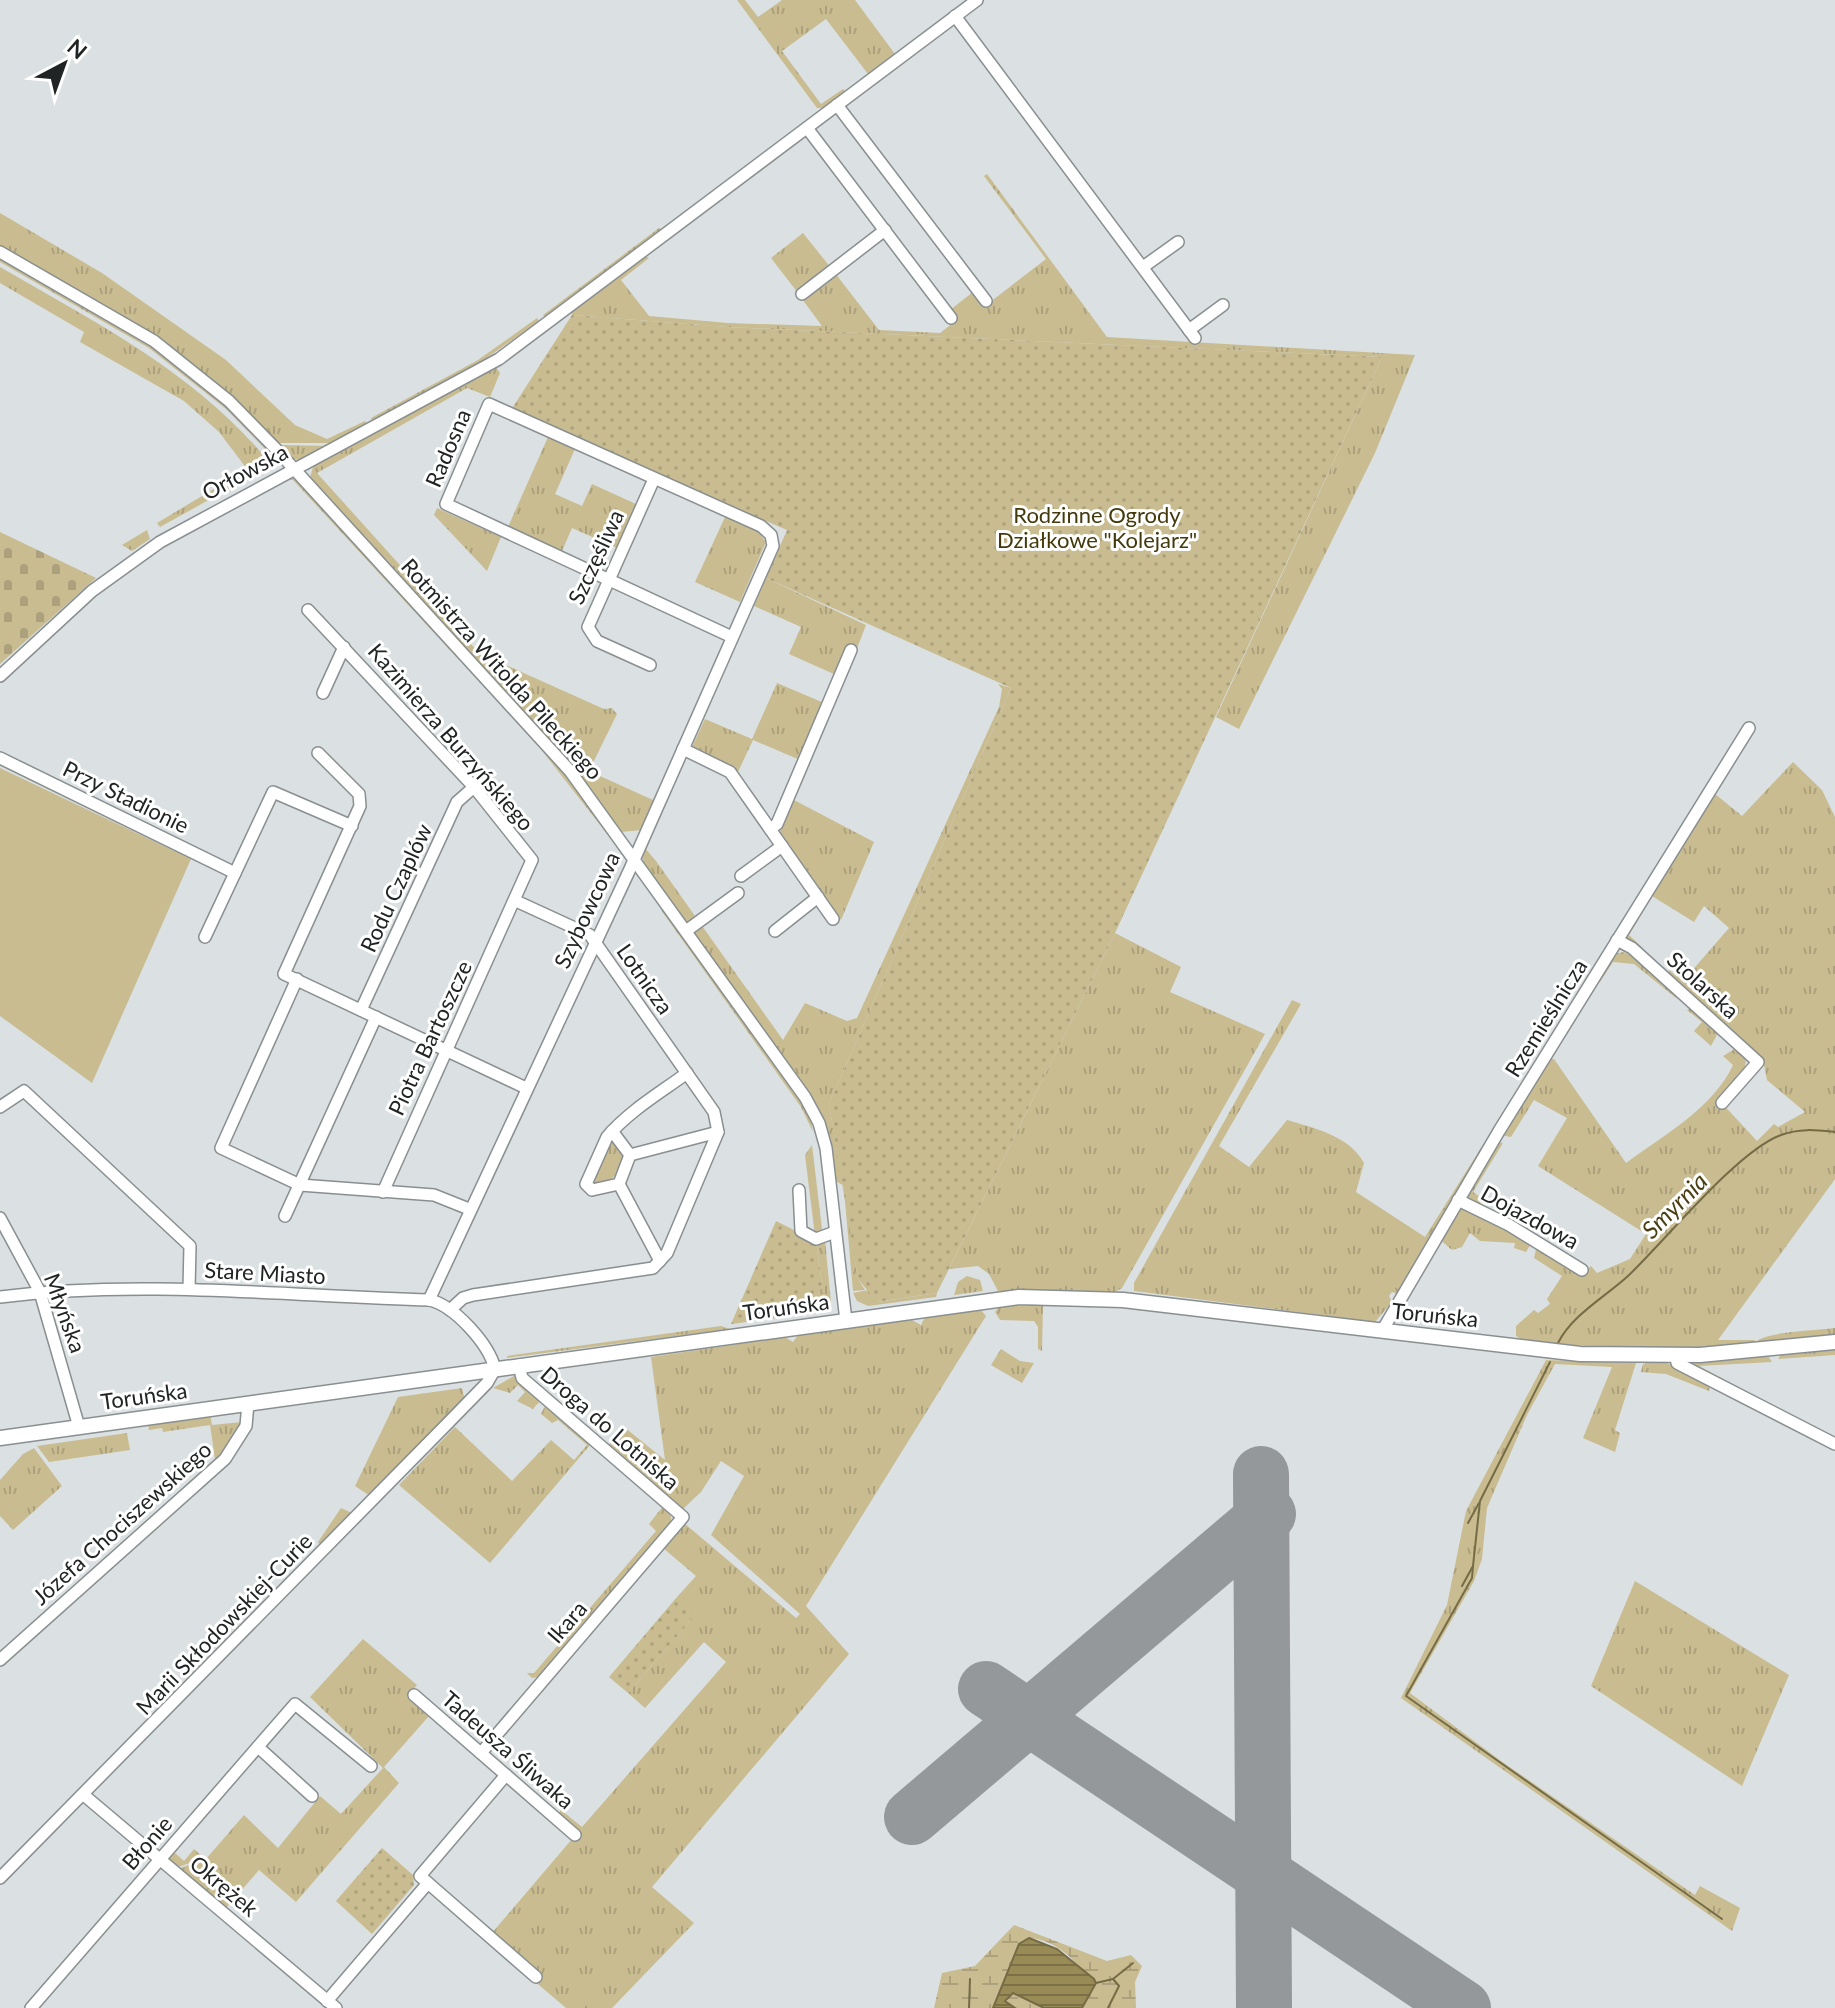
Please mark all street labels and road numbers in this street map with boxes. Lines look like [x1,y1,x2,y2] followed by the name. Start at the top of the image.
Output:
[419,405,476,491] street label: Radosna
[197,438,292,505] street label: Orłowska
[562,505,629,608] street label: Szczęśliwa
[396,553,609,785] street label: Rotmistrza Witolda Pileckiego
[363,637,540,836] street label: Kazimierza Burzyńskiego
[59,754,194,839] street label: Przy Stadionie
[354,819,437,956] street label: Rodu Czaplów
[548,847,625,972] street label: Szybowcowa
[612,938,679,1019] street label: Lotnicza
[1662,945,1745,1024] street label: Stolarska
[1499,954,1592,1082] street label: Rzemieślnicza
[382,956,477,1119] street label: Piotra Bartoszcze
[1477,1179,1584,1254] street label: Dojazdowa
[204,1256,326,1289] street label: Stare Miasto
[39,1270,92,1356] street label: Młyńska
[741,1287,831,1326] street label: Toruńska
[1390,1297,1480,1332] street label: Toruńska
[536,1360,685,1495] street label: Droga do Lotniska
[99,1376,189,1415] street label: Toruńska
[27,1435,217,1610] street label: Józefa Chociszewskiego
[130,1527,317,1720] street label: Marii Skłodowskiej-Curie
[541,1595,592,1648] street label: Ikara
[437,1685,580,1814] street label: Tadeusza Śliwaka
[116,1810,177,1875] street label: Błonie
[185,1849,264,1922] street label: Okrężek

